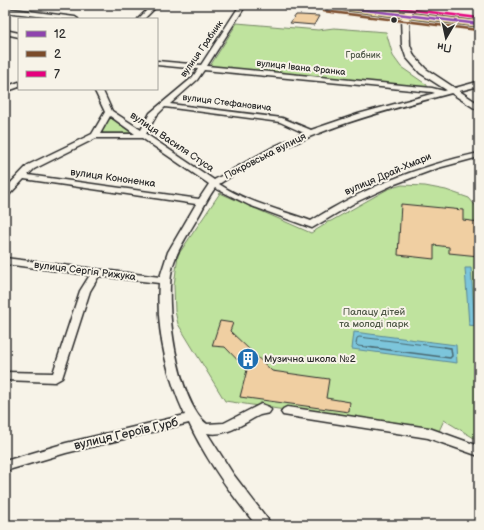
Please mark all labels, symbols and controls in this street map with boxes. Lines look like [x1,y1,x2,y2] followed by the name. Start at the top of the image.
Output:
[389,15,399,25] unlabelled marker
[18,18,158,90] legend
[178,18,226,80] street label: вулиця Грабник
[426,18,466,58] north arrow
[54,27,66,42] text: 12
[436,40,453,55] text: Пн
[54,47,61,62] text: 2
[345,50,381,61] park label: Грабник
[256,58,347,78] street label: вулиця Івана Франка
[54,67,60,82] text: 7
[182,92,273,114] street label: вулиця Стефановича
[128,109,216,175] street label: вулиця Василя Стуса
[222,130,308,182] street label: Покровська вулиця
[343,150,433,198] street label: вулиця Драй-Хмари
[70,166,156,190] street label: вулиця Кононенка
[33,259,137,283] street label: вулиця Сергія Рижука
[339,306,409,330] park label: Палацу дітей та молоді парк
[235,346,261,372] building icon: Музична школа №2
[264,353,356,365] place label: Музична школа №2
[72,415,180,453] street label: вулиця Героїв Гурб

